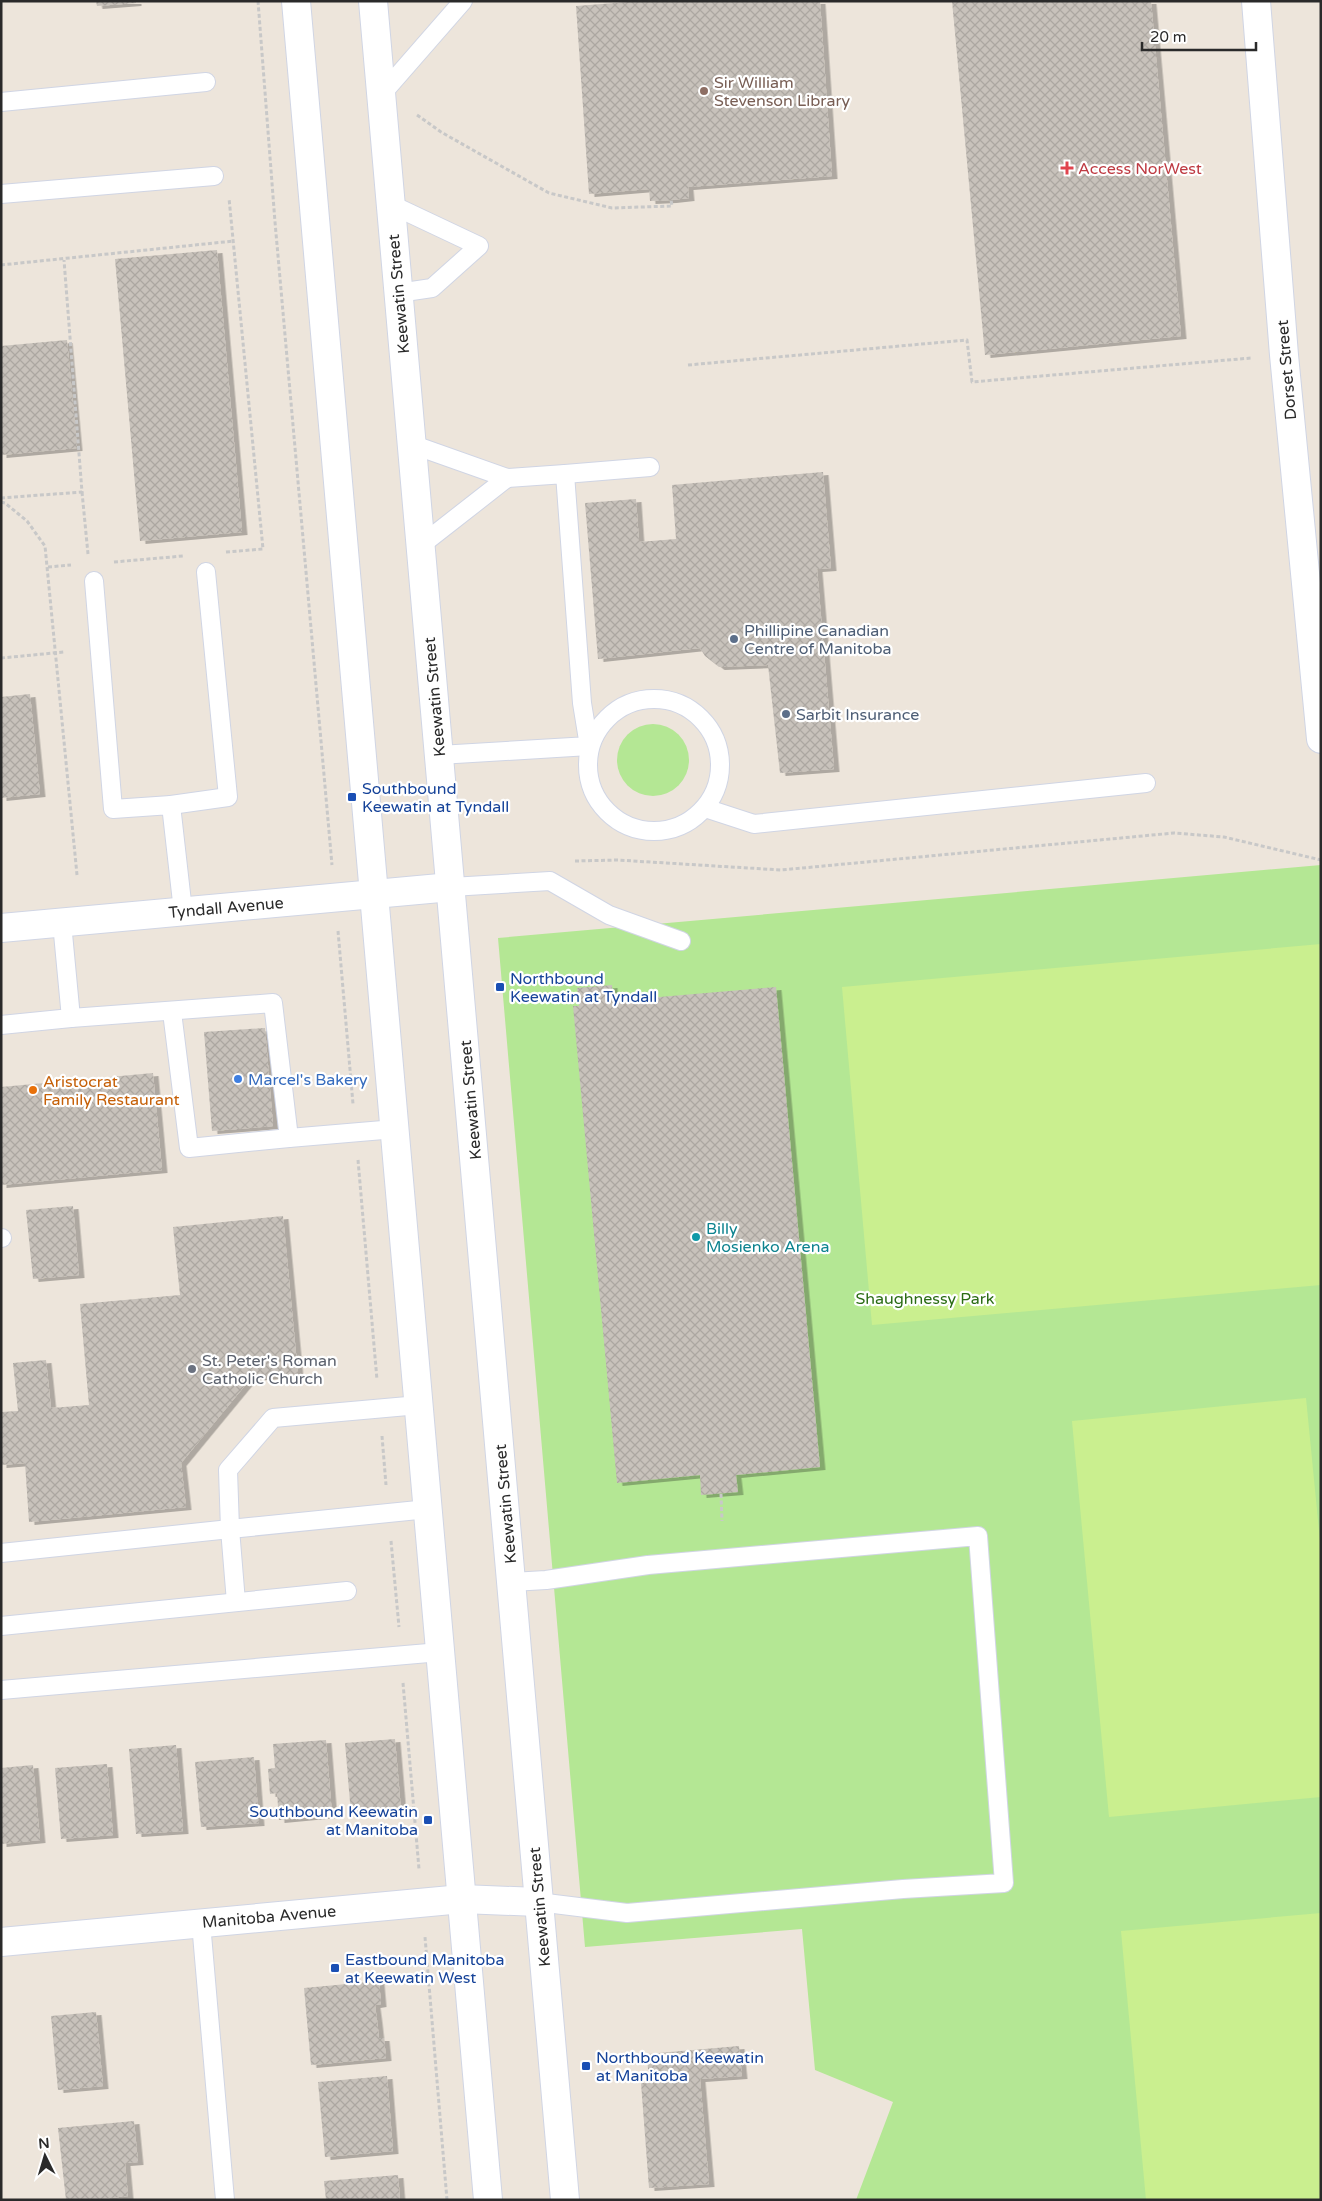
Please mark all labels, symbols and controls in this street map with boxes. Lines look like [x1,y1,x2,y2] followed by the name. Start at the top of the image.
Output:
[1142,20,1256,52] scale bar
[1150,28,1187,46] text: 20 m
[714,73,851,111] place label: Sir William Stevenson Library
[698,85,710,97] marker: Sir William Stevenson Library
[1078,159,1202,179] place label: Access NorWest
[1060,161,1074,175] marker: Access NorWest
[384,233,414,354] street label: Keewatin Street
[1273,319,1301,421] street label: Dorset Street
[744,621,892,659] place label: Phillipine Canadian Centre of Manitoba
[728,633,740,645] marker: Phillipine Canadian Centre of Manitoba
[420,636,450,757] street label: Keewatin Street
[796,705,919,725] place label: Sarbit Insurance
[780,708,792,720] marker: Sarbit Insurance
[362,779,509,817] place label: Southbound Keewatin at Tyndall
[346,791,358,803] marker: Southbound Keewatin at Tyndall
[168,893,284,923] street label: Tyndall Avenue
[510,969,657,1007] place label: Northbound Keewatin at Tyndall
[494,981,506,993] marker: Northbound Keewatin at Tyndall
[456,1039,486,1160] street label: Keewatin Street
[248,1070,368,1090] place label: Marcel's Bakery
[43,1072,180,1110] place label: Aristocrat Family Restaurant
[232,1073,244,1085] marker: Marcel's Bakery
[27,1084,39,1096] marker: Aristocrat Family Restaurant
[706,1219,829,1257] place label: Billy Mosienko Arena
[690,1231,702,1243] marker: Billy Mosienko Arena
[855,1289,995,1309] park label: Shaughnessy Park
[202,1351,337,1389] place label: St. Peter's Roman Catholic Church
[186,1363,198,1375] marker: St. Peter's Roman Catholic Church
[491,1443,521,1564] street label: Keewatin Street
[249,1802,418,1840] place label: Southbound Keewatin at Manitoba
[422,1814,434,1826] marker: Southbound Keewatin at Manitoba
[525,1846,555,1967] street label: Keewatin Street
[201,1901,337,1933] street label: Manitoba Avenue
[345,1950,504,1988] place label: Eastbound Manitoba at Keewatin West
[329,1962,341,1974] marker: Eastbound Manitoba at Keewatin West
[596,2048,764,2086] place label: Northbound Keewatin at Manitoba
[580,2060,592,2072] marker: Northbound Keewatin at Manitoba
[20,2131,70,2181] north arrow
[38,2135,50,2153] text: N

